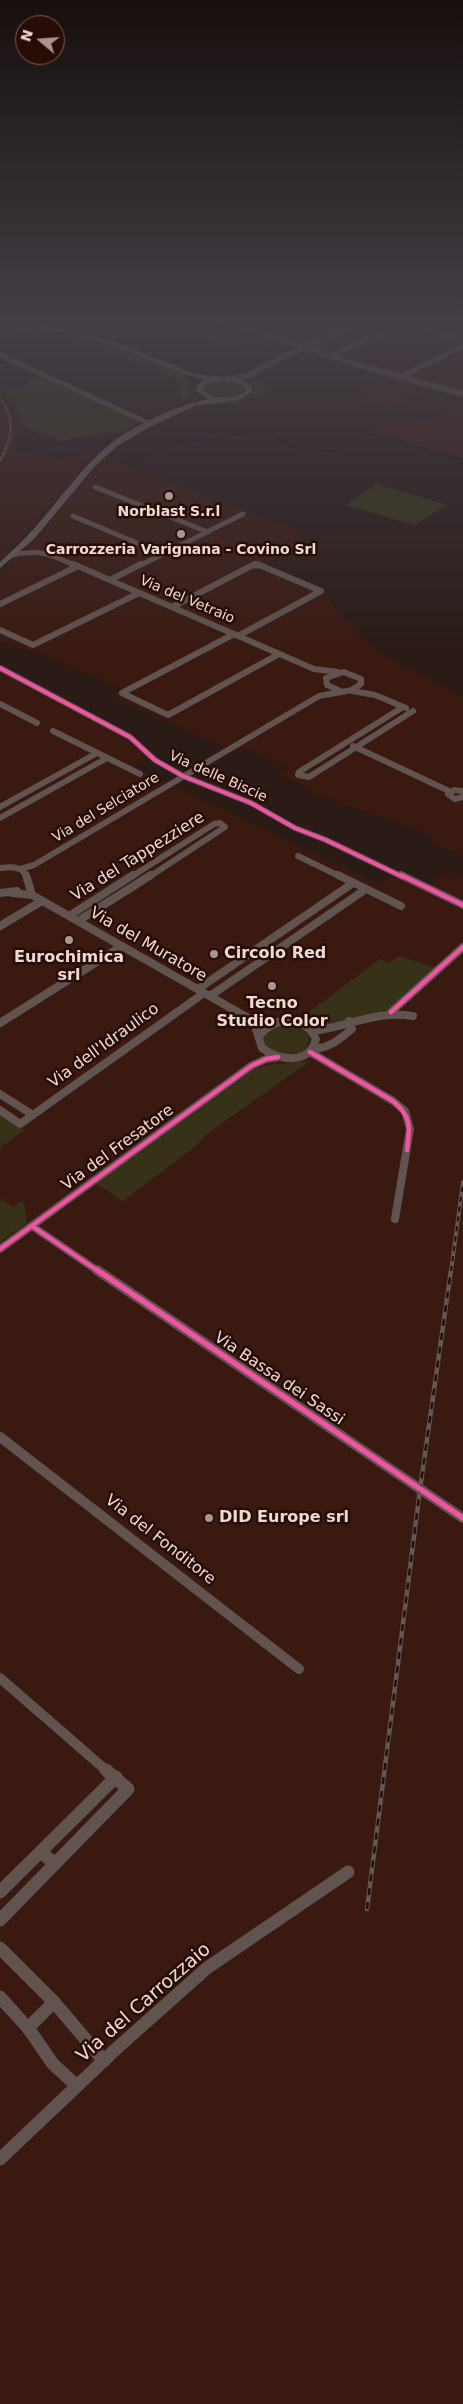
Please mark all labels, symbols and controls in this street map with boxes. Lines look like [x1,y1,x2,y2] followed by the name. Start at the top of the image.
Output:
[15,15,65,65] north arrow
[17,28,36,44] text: N
[163,490,175,502] marker: Norblast S.r.l
[118,504,220,520] place label: Norblast S.r.l
[175,528,187,540] marker: Carrozzeria Varignana - Covino Srl
[46,542,316,558] place label: Carrozzeria Varignana - Covino Srl
[137,572,237,628] street label: Via del Vetraio
[166,748,270,806] street label: Via delle Biscie
[50,769,162,847] street label: Via del Selciatore
[68,808,208,906] street label: Via del Tappezziere
[86,904,210,986] street label: Via del Muratore
[63,934,75,946] marker: Eurochimica srl
[224,944,326,964] place label: Circolo Red
[14,948,124,986] place label: Eurochimica srl
[208,948,220,960] marker: Circolo Red
[266,980,278,992] marker: Tecno Studio Color
[216,994,328,1032] place label: Tecno Studio Color
[45,999,163,1093] street label: Via dell'Idraulico
[58,1101,178,1195] street label: Via del Fresatore
[210,1328,348,1430] street label: Via Bassa dei Sassi
[101,1491,219,1589] street label: Via del Fonditore
[219,1508,349,1528] place label: DID Europe srl
[203,1512,215,1524] marker: DID Europe srl
[72,1938,216,2068] street label: Via del Carrozzaio

